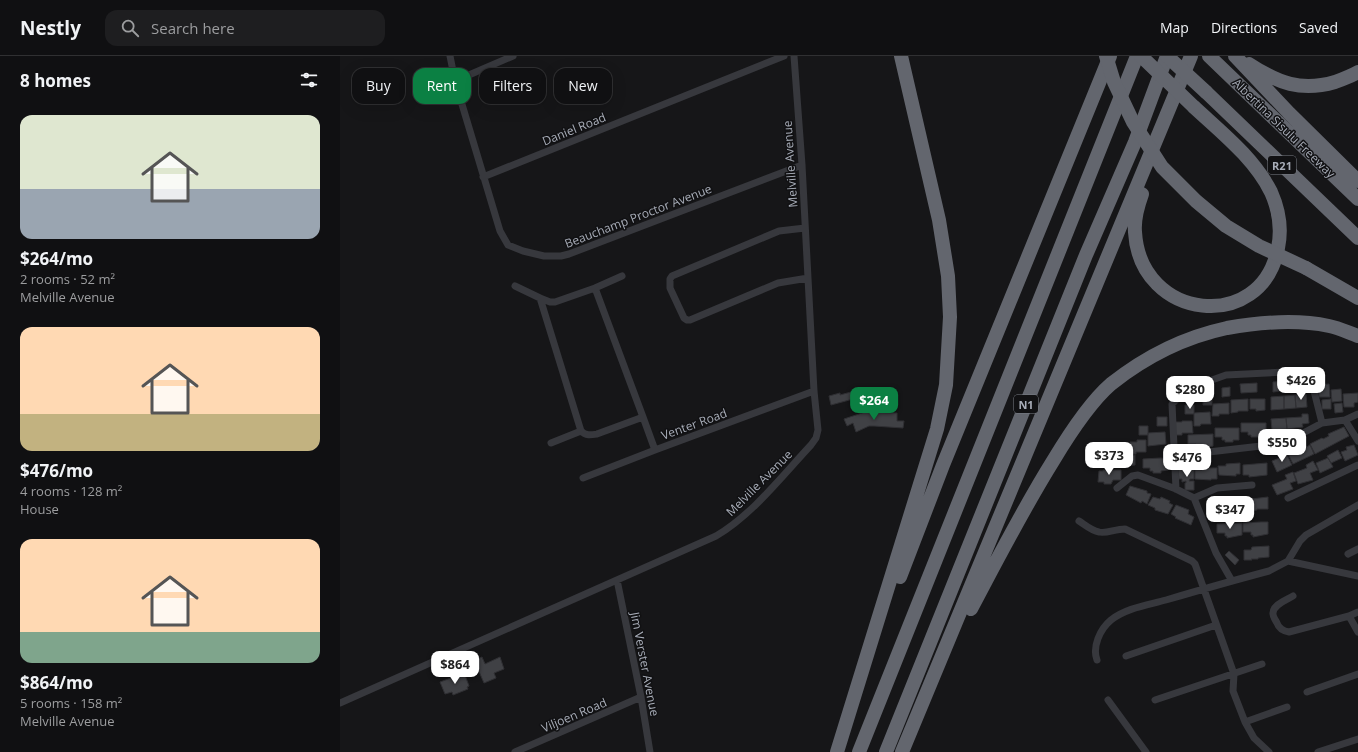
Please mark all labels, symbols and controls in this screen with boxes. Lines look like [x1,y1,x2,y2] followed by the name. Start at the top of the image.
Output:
[105,10,385,46] search box
[20,15,81,41] text: Nestly
[119,17,141,39] icon: search
[151,18,235,38] text: Search here
[1160,18,1189,37] text: Map
[1211,18,1277,37] text: Directions
[1299,18,1338,37] text: Saved
[352,68,405,104] chip: Buy
[413,68,471,104] chip: Rent
[479,68,546,104] chip: Filters
[554,68,612,104] chip: New
[20,69,91,92] text: 8 homes
[298,69,320,91] icon: filters
[1229,74,1340,182] street label: Albertina Sisulu Freeway
[540,109,608,149] street label: Daniel Road
[778,120,802,208] street label: Melville Avenue
[134,141,206,213] icon: home
[1268,156,1296,174] road number: R21
[562,180,714,252] street label: Beauchamp Proctor Avenue
[20,247,93,270] text: $264/mo
[20,270,115,288] text: 2 rooms · 52 m²
[20,288,115,306] text: Melville Avenue
[134,353,206,425] icon: home
[1277,367,1325,401] pin: $426
[1286,371,1316,389] text: $426
[1166,376,1214,410] pin: $280
[1175,380,1205,398] text: $280
[850,387,898,421] pin: $264
[859,391,889,409] text: $264
[1014,395,1038,413] road number: N1
[659,404,729,444] street label: Venter Road
[1258,429,1306,463] pin: $550
[1267,433,1297,451] text: $550
[1085,442,1133,476] pin: $373
[1163,444,1211,478] pin: $476
[722,446,796,520] street label: Melville Avenue
[1094,446,1124,464] text: $373
[1172,448,1202,466] text: $476
[20,459,93,482] text: $476/mo
[20,482,122,500] text: 4 rooms · 128 m²
[1206,496,1254,530] pin: $347
[20,500,59,518] text: House
[1215,500,1245,518] text: $347
[134,565,206,637] icon: home
[626,609,663,718] street label: Jim Verster Avenue
[431,651,479,685] pin: $864
[440,655,470,673] text: $864
[20,671,93,694] text: $864/mo
[20,694,122,712] text: 5 rooms · 158 m²
[539,694,609,736] street label: Viljoen Road
[20,712,115,730] text: Melville Avenue

